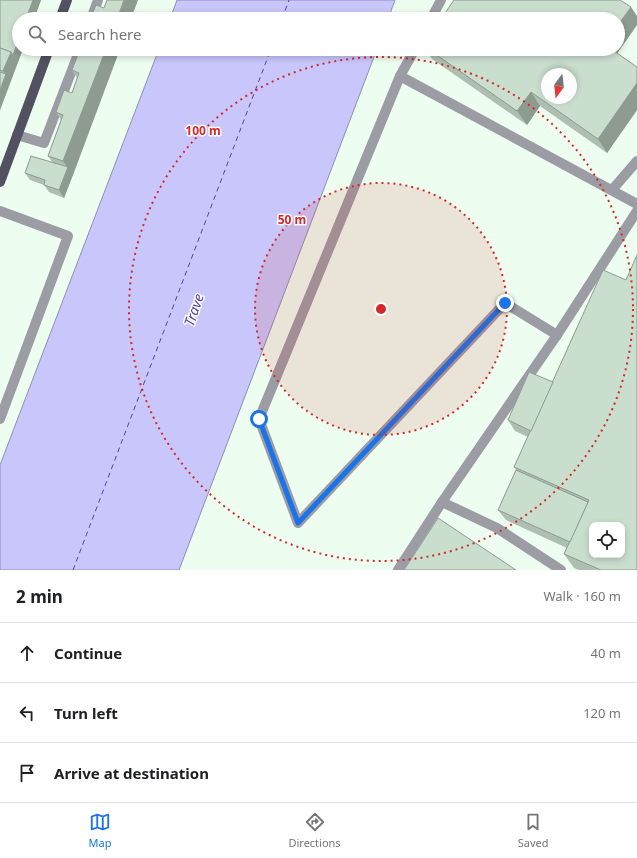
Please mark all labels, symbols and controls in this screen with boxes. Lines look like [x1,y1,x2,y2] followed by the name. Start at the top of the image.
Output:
[12,12,625,56] search box
[26,23,48,45] icon: search
[58,24,141,44] text: Search here
[541,68,577,104] north arrow
[185,122,221,139] text: 100 m
[278,211,306,228] text: 50 m
[179,291,208,329] water label: Trave
[496,294,514,312] route end
[374,302,388,316] centre of rings
[250,410,268,428] route start
[589,522,625,558] map controls
[589,522,625,558] button: locate
[16,585,63,608] text: 2 min
[543,587,621,605] text: Walk · 160 m
[16,642,38,664] icon: ahead
[54,643,122,663] text: Continue
[591,644,621,662] text: 40 m
[16,702,38,724] icon: left
[54,703,118,723] text: Turn left
[583,704,621,722] text: 120 m
[16,762,38,784] icon: arrive
[54,763,209,783] text: Arrive at destination
[89,811,111,850] tab: Map
[288,811,341,850] tab: Directions
[518,811,548,850] tab: Saved

